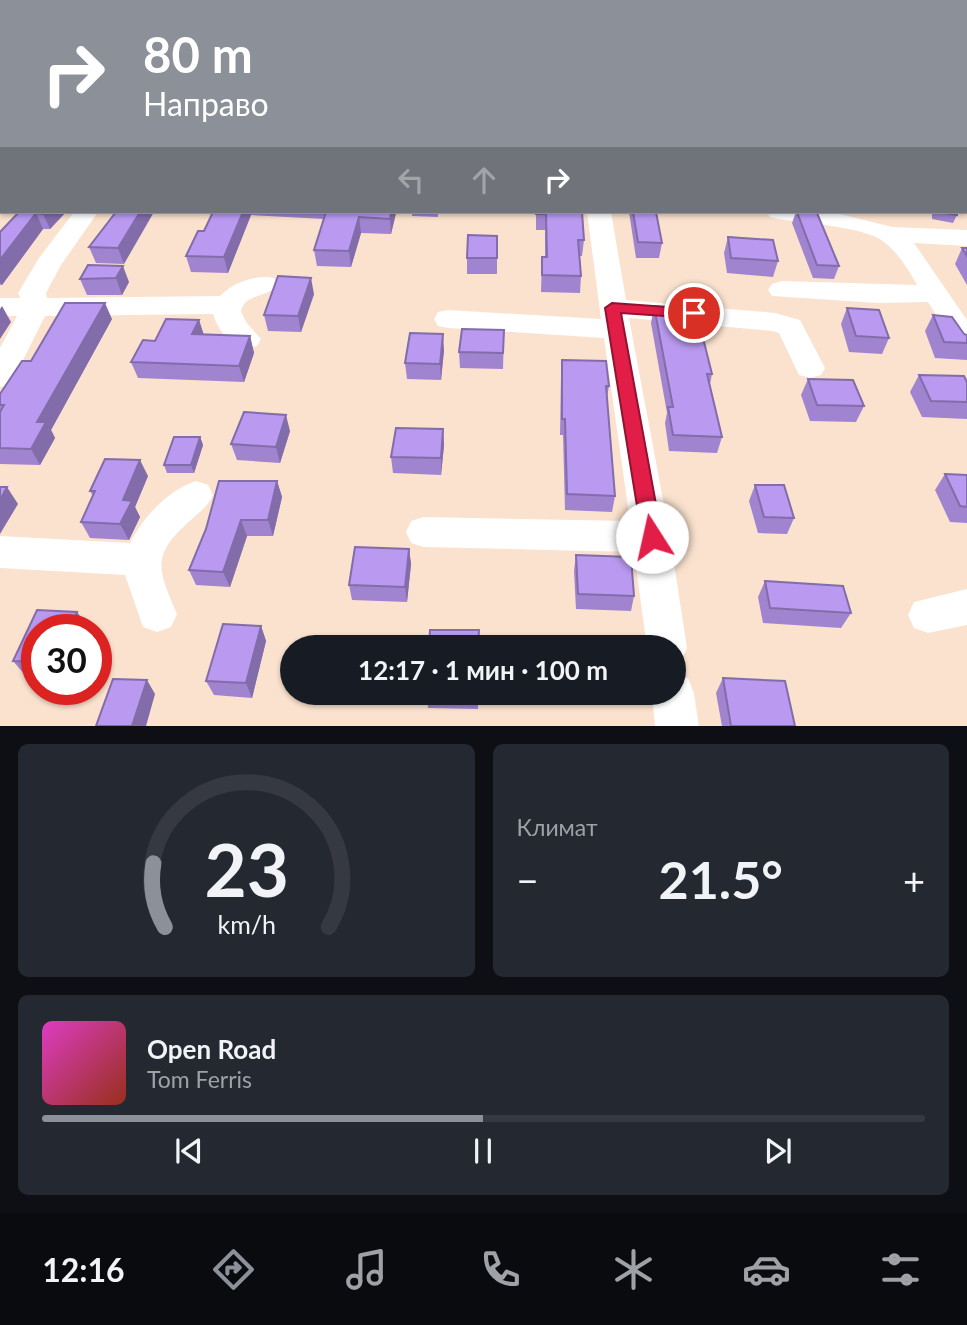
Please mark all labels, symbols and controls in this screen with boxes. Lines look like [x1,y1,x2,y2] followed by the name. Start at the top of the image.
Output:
[143,25,253,83] text: 80 m
[28,28,119,119] icon: right
[143,84,269,123] text: Направо
[392,161,430,199] icon: left
[465,161,503,199] icon: ahead
[538,161,576,199] icon: right
[664,283,724,343] pin
[675,294,713,332] icon: arrive
[615,500,689,574] position arrow
[21,614,112,705] speed limit sign: 30
[358,654,608,686] text: 12:17 · 1 мин · 100 m
[517,813,598,841] text: Климат
[204,825,288,913] text: 23
[659,848,783,910] text: 21.5°
[517,857,539,903] text: −
[903,857,925,903] text: +
[217,908,276,938] text: km/h
[147,1033,276,1065] text: Open Road
[147,1065,252,1093] text: Tom Ferris
[170,1132,208,1170] icon: previous
[464,1132,502,1170] icon: pause
[759,1132,797,1170] icon: next
[209,1245,258,1294] icon: directions
[342,1245,391,1294] icon: music
[476,1245,525,1294] icon: phone
[609,1245,658,1294] icon: climate
[742,1245,791,1294] icon: car
[876,1245,925,1294] icon: filters
[42,1250,125,1289] text: 12:16

